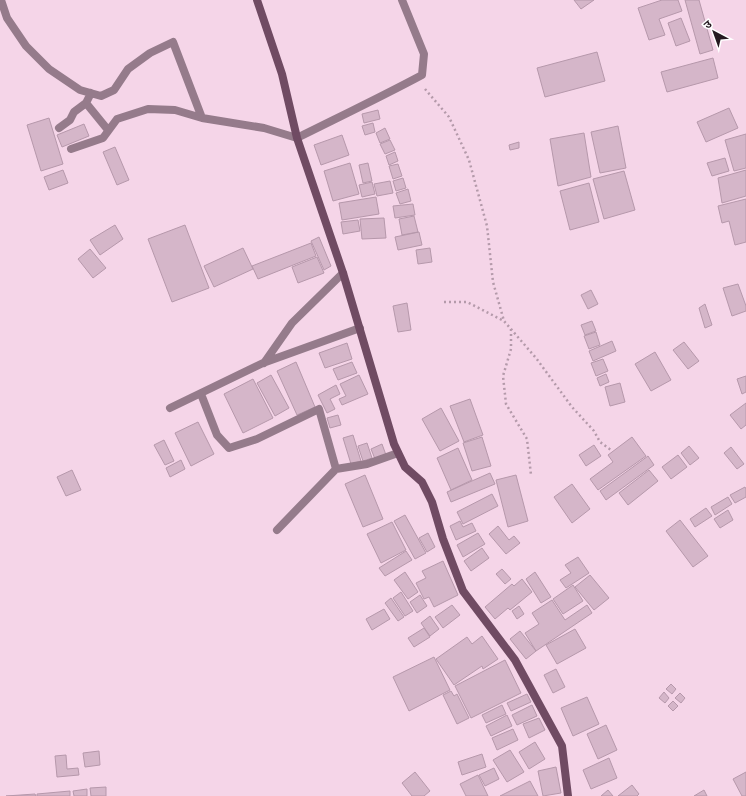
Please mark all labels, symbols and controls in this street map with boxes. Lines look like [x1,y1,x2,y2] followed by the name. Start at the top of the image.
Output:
[694,12,734,52] north arrow
[701,17,714,31] text: उ

